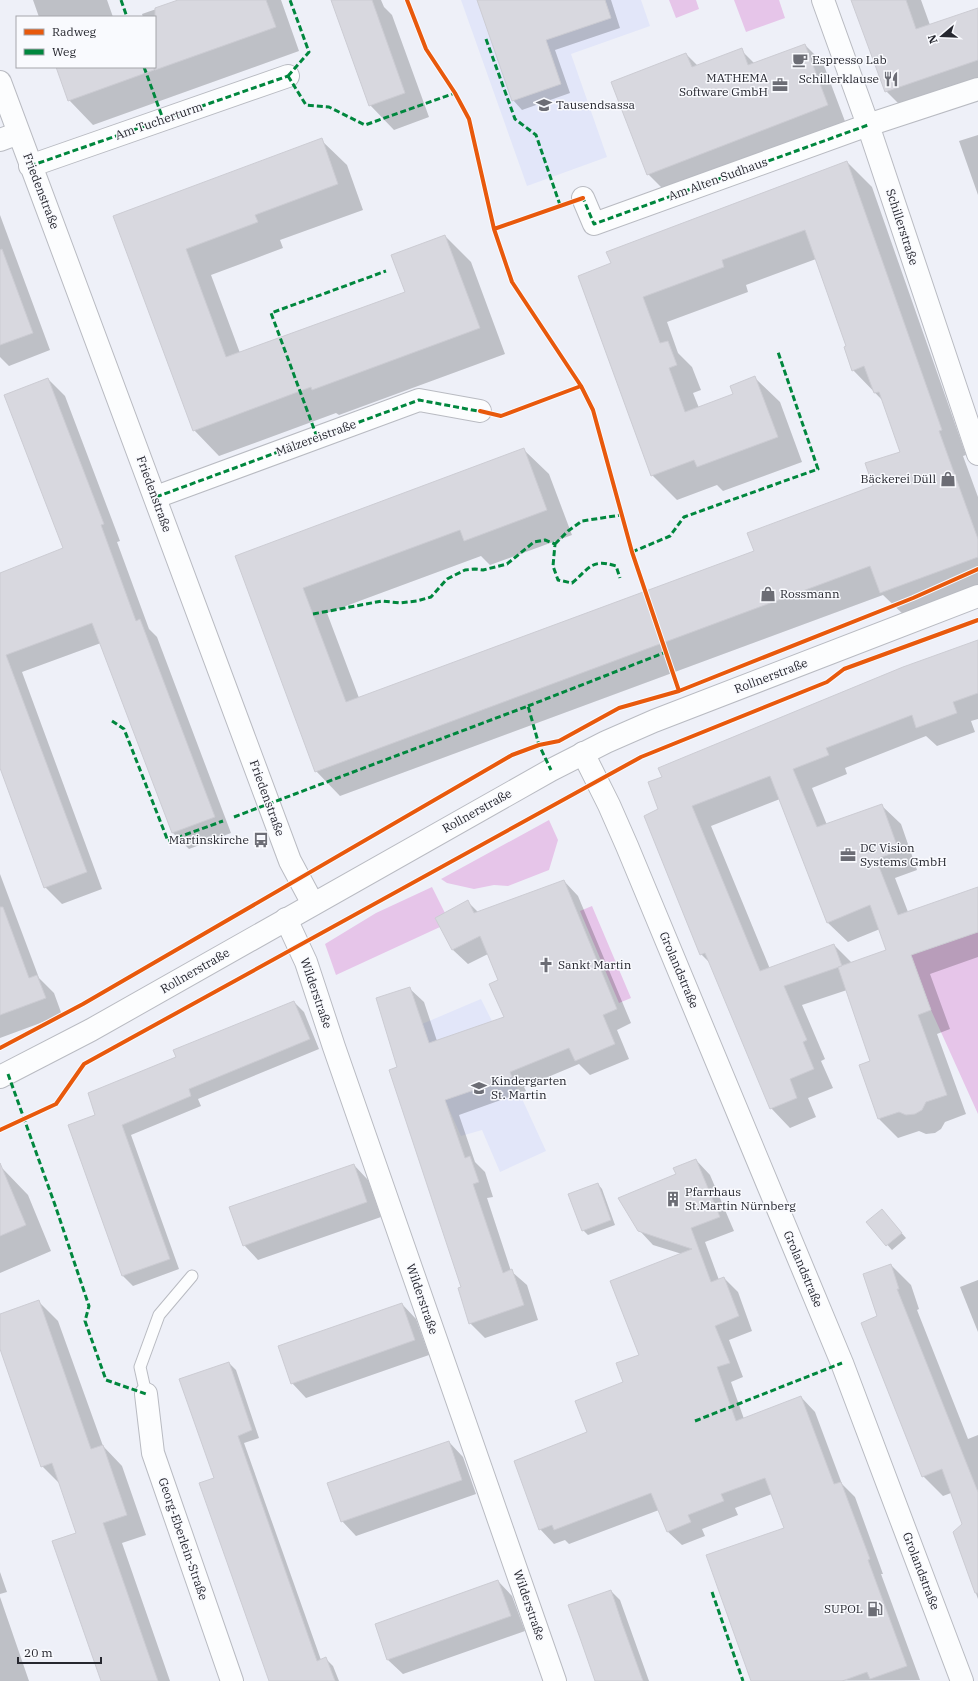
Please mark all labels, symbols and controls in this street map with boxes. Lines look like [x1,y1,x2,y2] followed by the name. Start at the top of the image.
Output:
[16,16,156,68] legend
[922,16,962,56] north arrow
[52,24,97,39] text: Radweg
[924,33,941,46] text: N
[52,44,77,59] text: Weg
[791,51,809,69] cafe icon: Espresso Lab
[812,52,887,67] place label: Espresso Lab
[679,70,769,99] place label: MATHEMA Software GmbH
[882,70,900,88] restaurant icon: Schillerklause
[799,71,879,86] place label: Schillerklause
[771,76,789,94] office icon: MATHEMA Software GmbH
[535,96,553,114] school or university icon: Tausendsassa
[556,97,636,112] place label: Tausendsassa
[113,98,205,143] street label: Am Tucherturm
[20,151,63,231] street label: Friedenstraße
[666,154,770,203] street label: Am Alten Sudhaus
[883,187,922,267] street label: Schillerstraße
[274,416,358,459] street label: Mälzereistraße
[134,454,175,534] street label: Friedenstraße
[939,470,957,488] shop icon: Bäckerei Düll
[861,471,936,486] place label: Bäckerei Düll
[759,585,777,603] shop icon: Rossmann
[780,586,840,601] place label: Rossmann
[732,655,810,696] street label: Rollnerstraße
[247,758,288,838] street label: Friedenstraße
[439,785,514,836] street label: Rollnerstraße
[252,831,270,849] bus stop icon: Martinskirche
[169,832,249,847] place label: Martinskirche
[860,840,947,869] place label: DC Vision Systems GmbH
[839,846,857,864] office icon: DC Vision Systems GmbH
[657,929,702,1010] street label: Grolandstraße
[158,945,232,996] street label: Rollnerstraße
[297,955,336,1030] street label: Wilderstraße
[537,956,555,974] church icon: Sankt Martin
[558,957,632,972] place label: Sankt Martin
[491,1073,567,1102] place label: Kindergarten St. Martin
[470,1079,488,1097] school or university icon: Kindergarten St. Martin
[685,1184,796,1213] place label: Pfarrhaus St.Martin Nürnberg
[664,1190,682,1208] building icon: Pfarrhaus St.Martin Nürnberg
[781,1228,826,1309] street label: Grolandstraße
[403,1261,442,1336] street label: Wilderstraße
[155,1476,211,1602] street label: Georg-Eberlein-Straße
[900,1530,943,1612] street label: Grolandstraße
[510,1567,549,1642] street label: Wilderstraße
[866,1600,884,1618] fuel station icon: SUPOL
[824,1601,863,1616] place label: SUPOL
[18,1639,101,1665] scale bar
[24,1645,53,1660] text: 20 m

